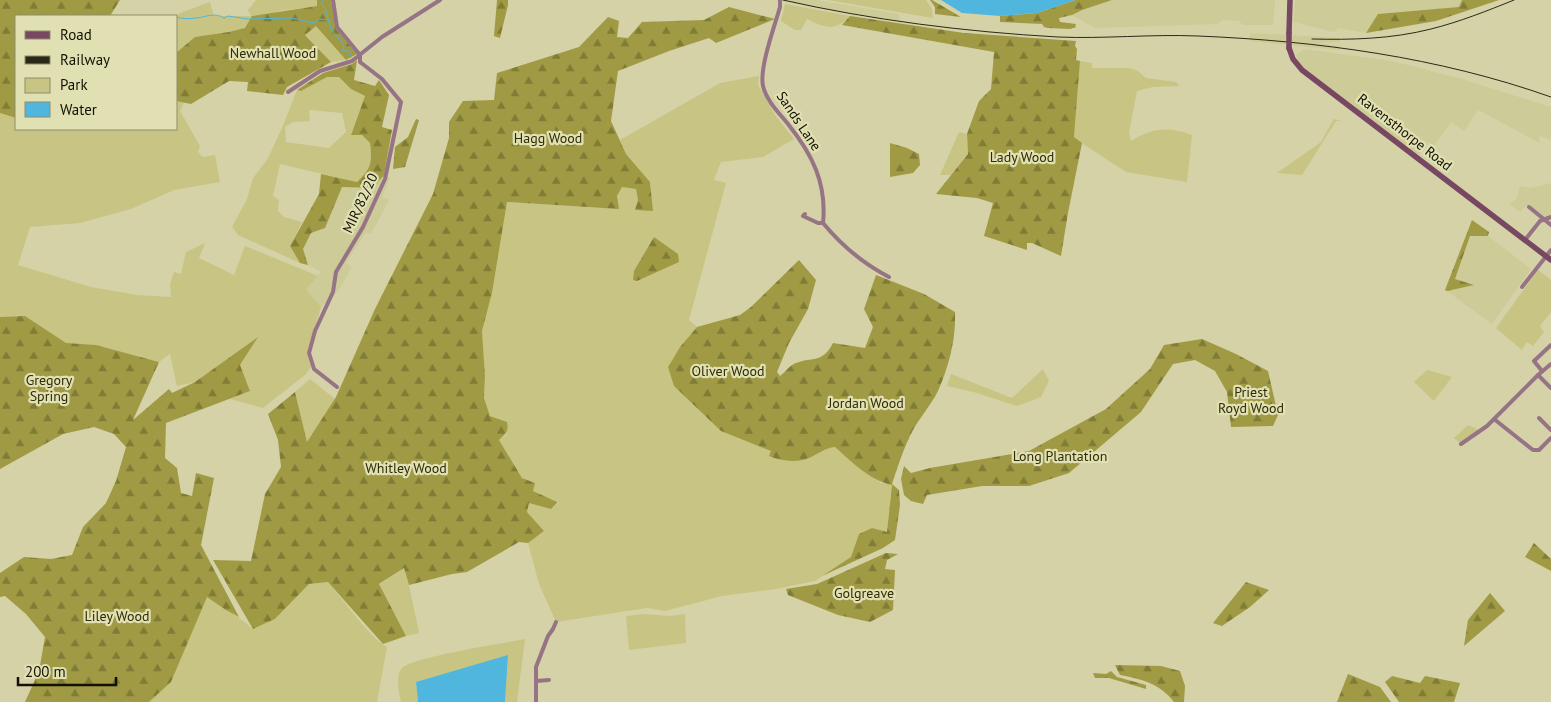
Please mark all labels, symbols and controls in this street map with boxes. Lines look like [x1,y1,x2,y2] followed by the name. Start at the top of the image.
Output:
[15,15,178,130] legend
[60,25,92,44] text: Road
[230,44,316,62] park label: Newhall Wood
[60,50,110,69] text: Railway
[60,75,88,94] text: Park
[773,88,825,154] street label: Sands Lane
[1354,89,1456,175] street label: Ravensthorpe Road
[60,100,97,119] text: Water
[514,129,582,147] park label: Hagg Wood
[990,148,1054,166] park label: Lady Wood
[338,170,382,236] street label: MIR/82/20
[692,362,764,380] park label: Oliver Wood
[26,371,73,405] park label: Gregory Spring
[1218,383,1284,417] park label: Priest Royd Wood
[827,394,904,412] park label: Jordan Wood
[1013,447,1107,465] park label: Long Plantation
[365,459,447,477] park label: Whitley Wood
[834,584,894,602] park label: Golgreave
[85,607,149,625] park label: Liley Wood
[18,654,115,686] scale bar
[25,662,66,681] text: 200 m

